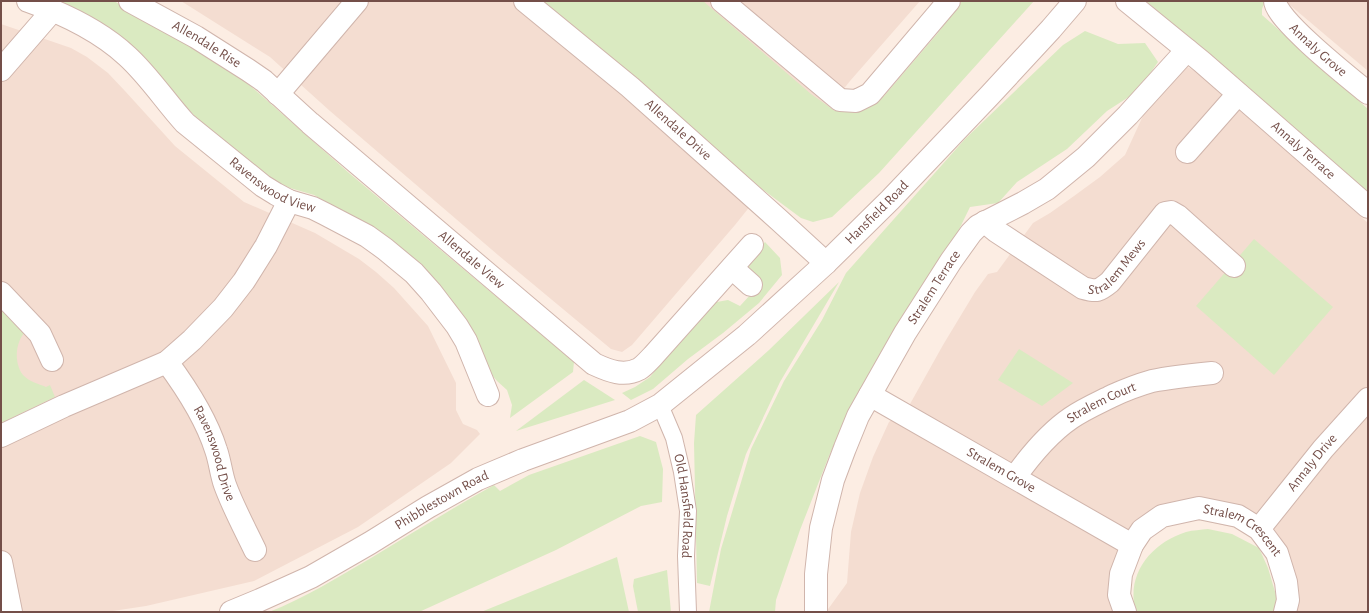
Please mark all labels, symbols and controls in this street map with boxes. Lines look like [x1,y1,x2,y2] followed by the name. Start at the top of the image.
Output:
[170,18,243,71] street label: Allendale Rise
[1286,21,1349,79] street label: Annaly Grove
[642,97,714,163] street label: Allendale Drive
[1268,119,1338,182] street label: Annaly Terrace
[227,155,318,215] street label: Ravenswood View
[843,178,911,247] street label: Hansfield Road
[436,228,507,292] street label: Allendale View
[1087,236,1148,297] street label: Stralem Mews
[905,248,963,327] street label: Stralem Terrace
[1064,380,1138,426] street label: Stralem Court
[191,404,238,503] street label: Ravenswood Drive
[1285,431,1340,494] street label: Annaly Drive
[964,445,1038,495] street label: Stralem Grove
[671,453,695,559] street label: Old Hansfield Road
[393,468,491,533] street label: Phibblestown Road
[1202,502,1284,559] street label: Stralem Crescent

